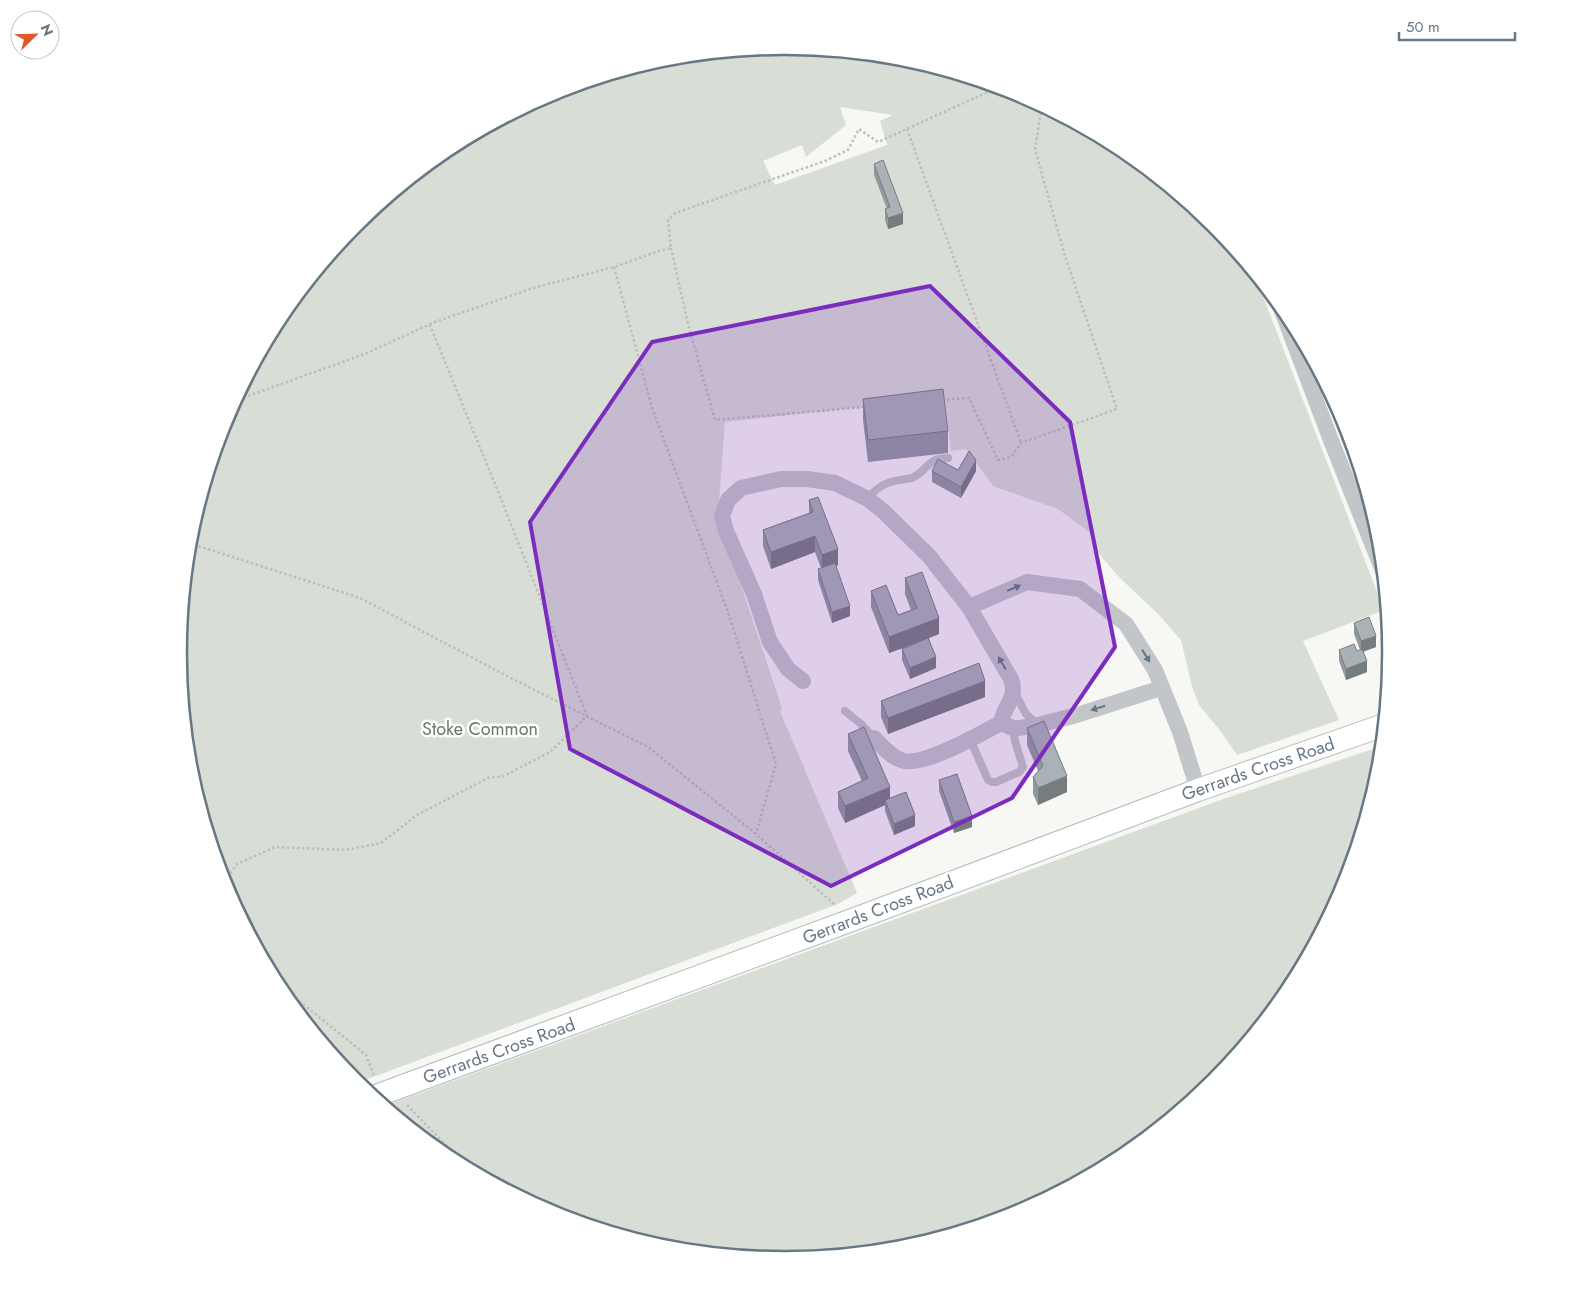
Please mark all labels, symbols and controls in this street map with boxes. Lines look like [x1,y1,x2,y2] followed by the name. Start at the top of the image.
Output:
[10,10,60,60] north arrow
[1399,10,1515,42] scale bar
[1406,16,1440,38] text: 50 m
[36,21,58,39] text: N
[1007,583,1021,591] one-way arrow
[1141,649,1151,662] one-way arrow
[997,656,1006,669] one-way arrow
[1090,704,1105,712] one-way arrow
[422,716,538,742] park label: Stoke Common
[1178,731,1338,807] street label: Gerrards Cross Road
[799,869,957,951] street label: Gerrards Cross Road
[419,1011,579,1091] street label: Gerrards Cross Road

